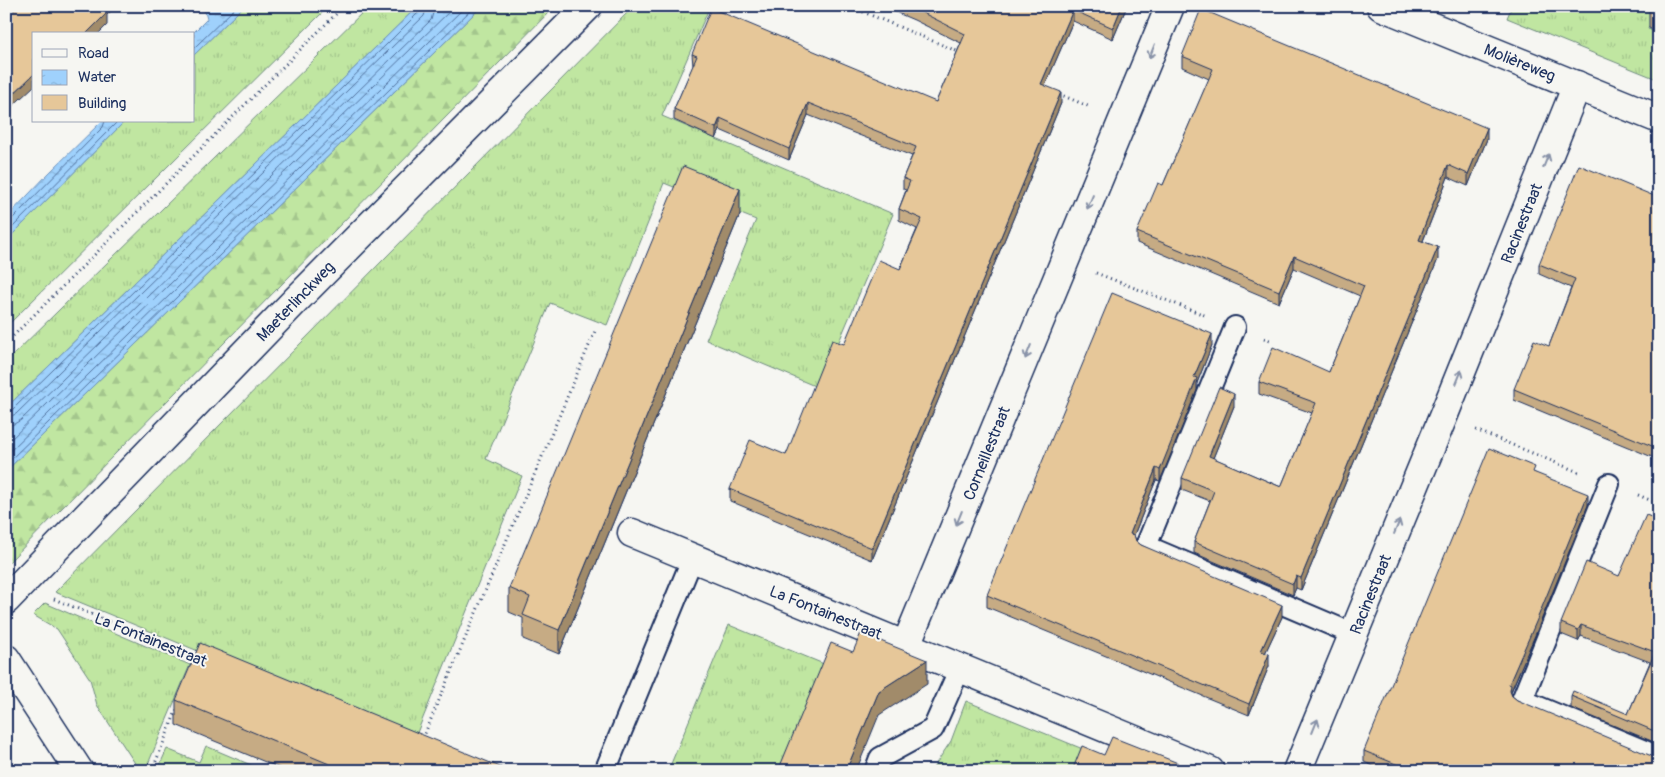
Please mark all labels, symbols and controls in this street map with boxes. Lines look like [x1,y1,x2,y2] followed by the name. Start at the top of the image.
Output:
[32,32,195,122] legend
[1481,40,1558,86] street label: Molièreweg
[1147,43,1156,58] one-way arrow
[78,44,109,63] text: Road
[78,68,117,87] text: Water
[78,94,126,113] text: Building
[1542,154,1552,169] one-way arrow
[1497,180,1547,266] street label: Racinestraat
[1085,193,1094,209] one-way arrow
[252,257,339,346] street label: Maeterlinckweg
[1022,344,1032,359] one-way arrow
[1455,370,1464,385] one-way arrow
[959,403,1015,503] street label: Corneillestraat
[954,510,963,525] one-way arrow
[1393,520,1403,535] one-way arrow
[1346,551,1396,637] street label: Racinestraat
[766,581,885,645] street label: La Fontainestraat
[91,608,210,672] street label: La Fontainestraat
[1311,719,1320,734] one-way arrow

